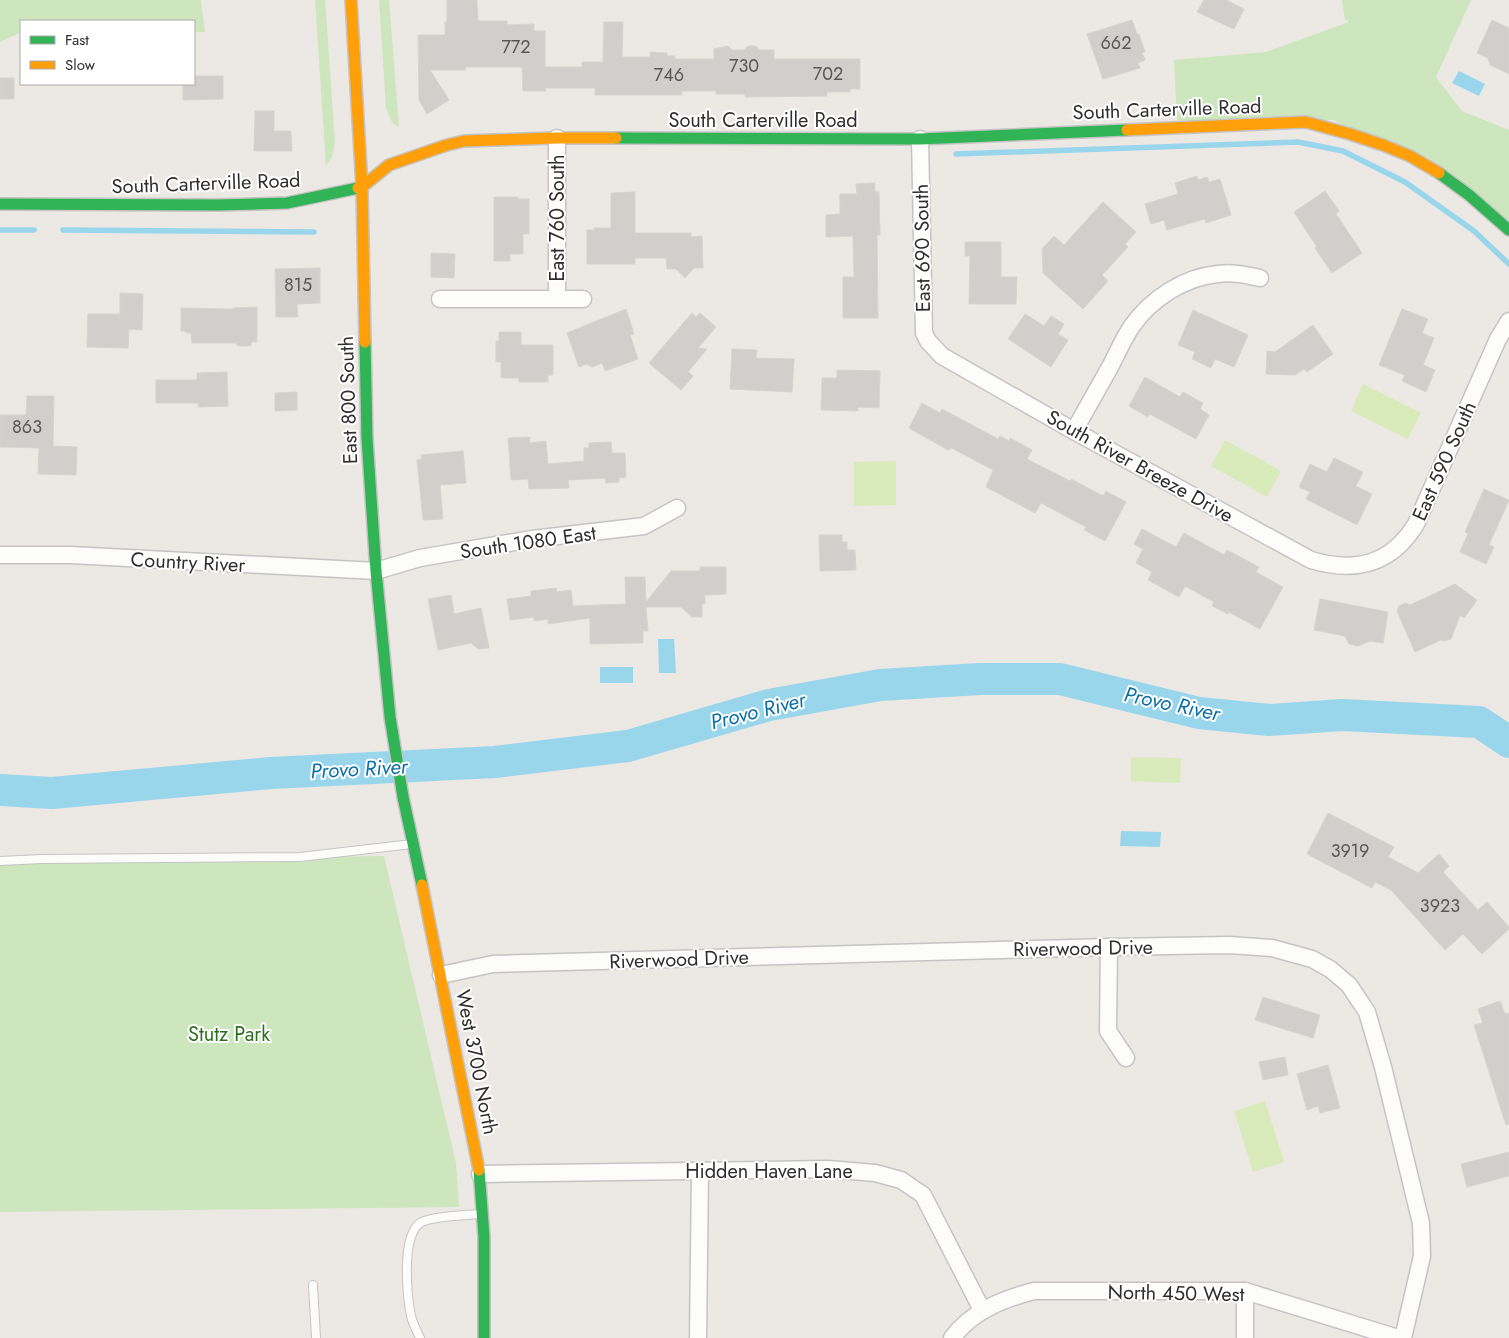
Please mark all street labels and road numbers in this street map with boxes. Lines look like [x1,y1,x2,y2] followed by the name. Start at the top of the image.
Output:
[1072,92,1262,127] street label: South Carterville Road
[668,106,858,135] street label: South Carterville Road
[543,154,572,282] street label: East 760 South
[111,166,301,201] street label: South Carterville Road
[907,184,938,312] street label: East 690 South
[332,335,365,464] street label: East 800 South
[1405,397,1484,526] street label: East 590 South
[1041,403,1238,530] street label: South River Breeze Drive
[458,519,598,566] street label: South 1080 East
[130,545,246,580] street label: Country River
[1013,933,1153,964] street label: Riverwood Drive
[609,943,749,976] street label: Riverwood Drive
[448,987,505,1137] street label: West 3700 North
[685,1157,853,1186] street label: Hidden Haven Lane
[1107,1278,1245,1309] street label: North 450 West

